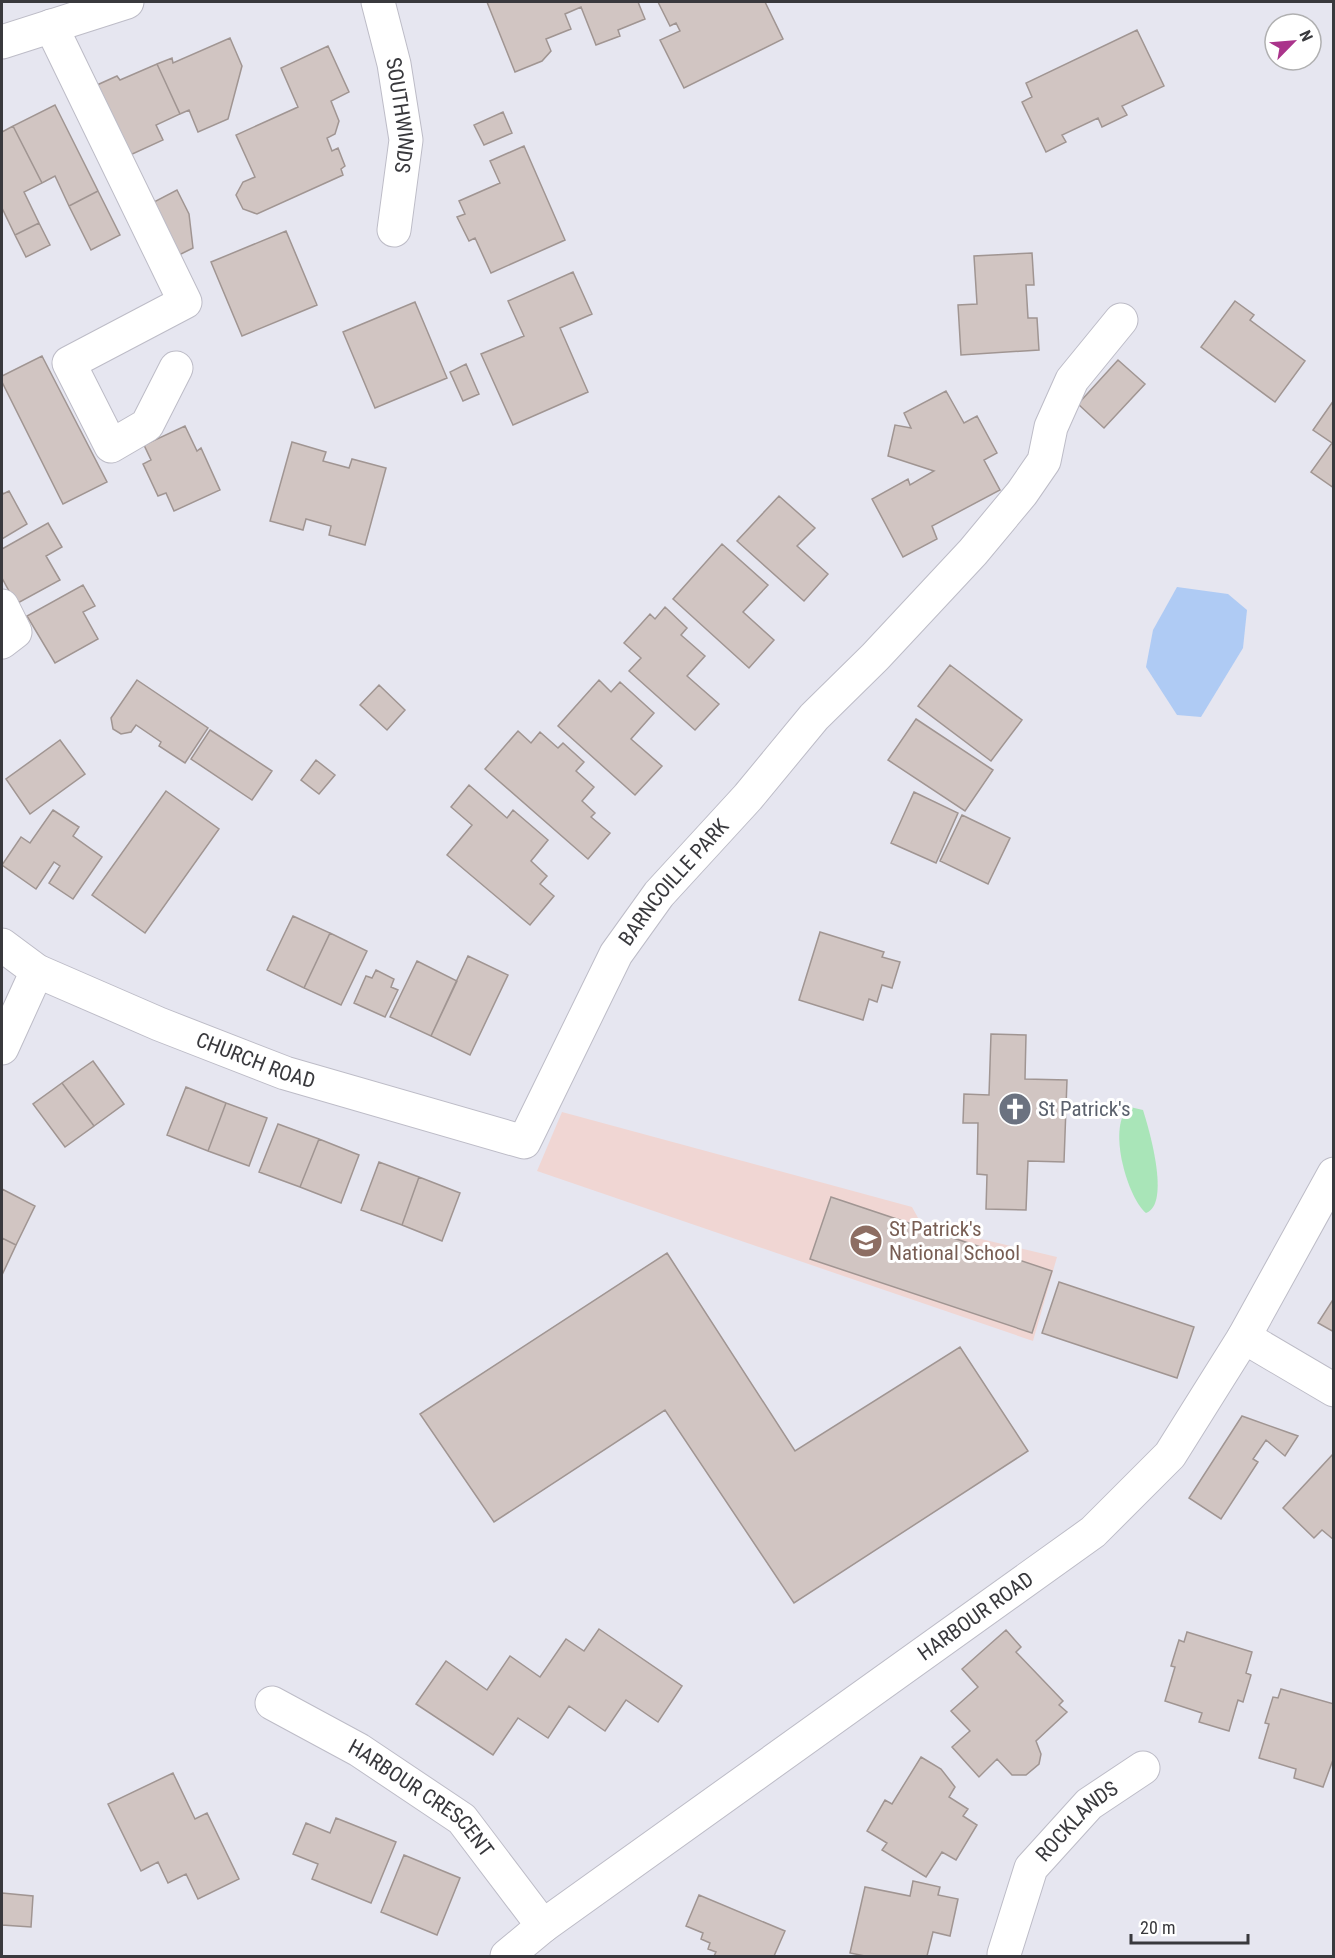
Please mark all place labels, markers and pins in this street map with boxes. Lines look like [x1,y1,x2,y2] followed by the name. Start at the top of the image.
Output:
[997,1091,1033,1127] church icon: St Patrick's
[1038,1097,1131,1121] place label: St Patrick's
[889,1217,1020,1265] place label: St Patrick's National School
[848,1223,884,1259] school or university icon: St Patrick's National School

